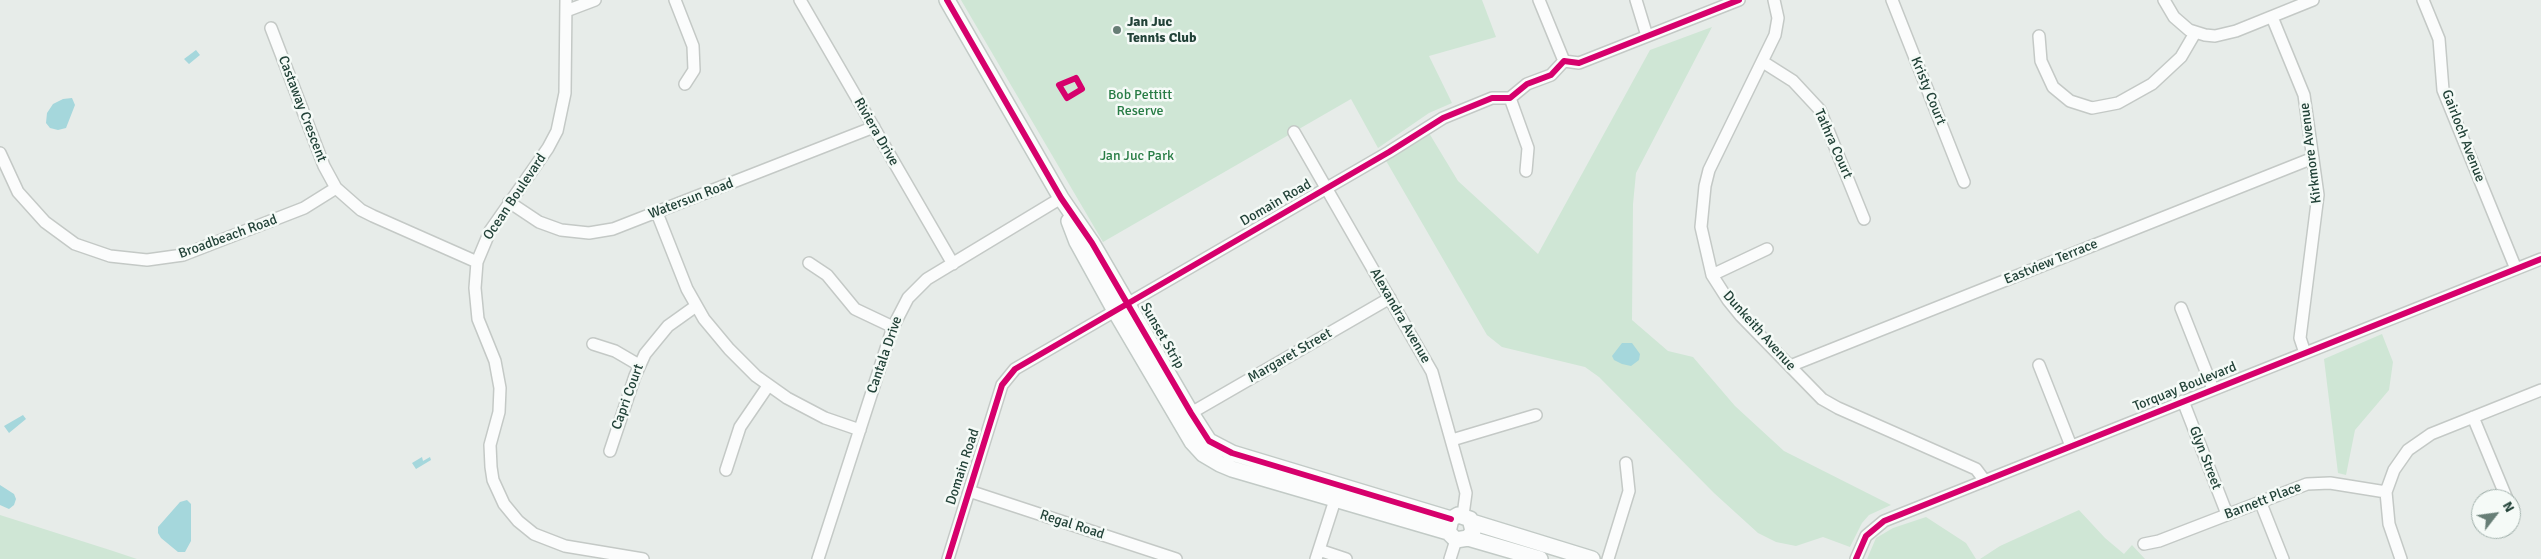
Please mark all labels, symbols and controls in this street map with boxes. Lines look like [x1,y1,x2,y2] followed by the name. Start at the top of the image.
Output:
[1127,14,1197,46] place label: Jan Juc Tennis Club
[1111,24,1123,36] marker: Jan Juc Tennis Club
[274,53,330,165] street label: Castaway Crescent
[1907,55,1949,127] street label: Kristy Court
[1108,87,1172,120] park label: Bob Pettitt Reserve
[2438,88,2488,184] street label: Gairloch Avenue
[850,95,902,169] street label: Riviera Drive
[2296,102,2326,204] street label: Kirkmore Avenue
[1810,107,1856,181] street label: Tathra Court
[1100,148,1174,164] park label: Jan Juc Park
[480,151,550,243] street label: Ocean Boulevard
[646,175,736,223] street label: Watersun Road
[1238,176,1314,230] street label: Domain Road
[176,211,280,263] street label: Broadbeach Road
[2002,236,2100,288] street label: Eastview Terrace
[1366,265,1434,367] street label: Alexandra Avenue
[1719,288,1799,374] street label: Dunkeith Avenue
[1136,300,1188,372] street label: Sunset Strip
[864,314,906,396] street label: Cantala Drive
[1245,325,1335,387] street label: Margaret Street
[2131,359,2239,415] street label: Torquay Boulevard
[608,362,648,432] street label: Capri Court
[2185,424,2225,492] street label: Glyn Street
[943,427,983,507] street label: Domain Road
[2222,479,2304,523] street label: Barnett Place
[2471,489,2521,539] north arrow
[2499,498,2518,515] text: N
[1038,507,1106,543] street label: Regal Road

